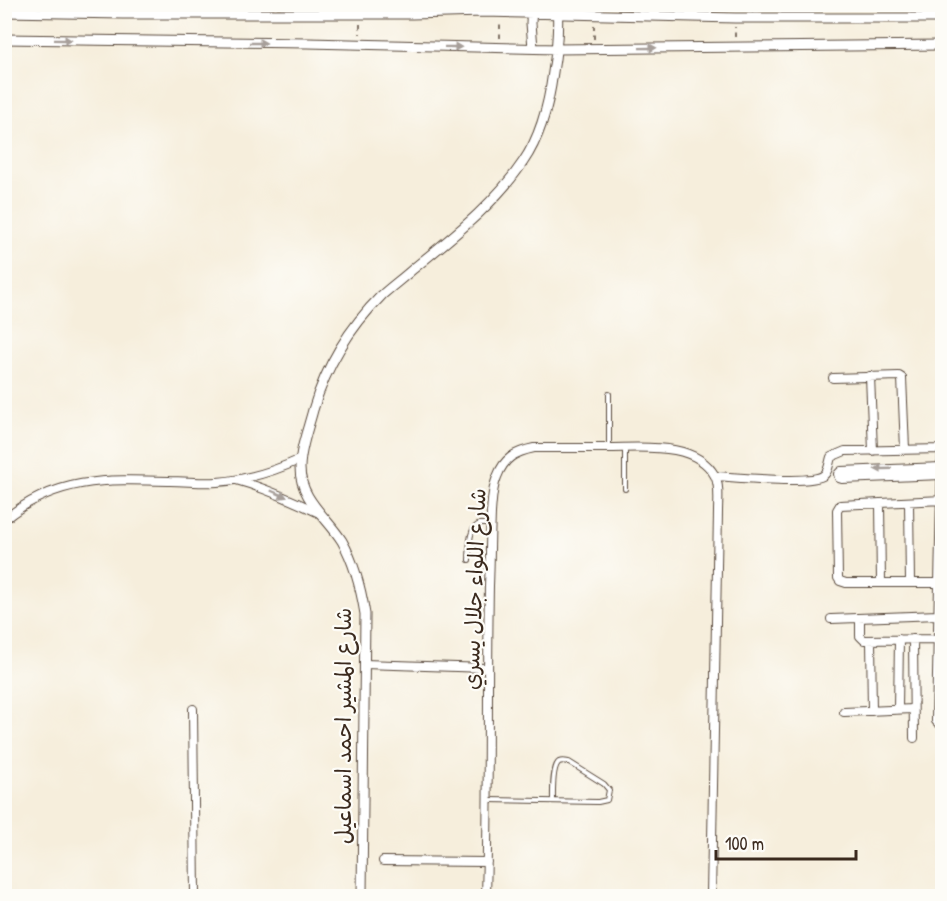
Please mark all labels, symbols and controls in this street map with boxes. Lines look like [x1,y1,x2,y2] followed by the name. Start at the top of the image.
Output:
[53,35,72,45] one-way arrow
[248,38,267,48] one-way arrow
[443,42,462,51] one-way arrow
[638,43,657,53] one-way arrow
[874,464,893,473] one-way arrow
[455,488,495,690] street label: شارع اللواء جلال يسري
[270,489,288,499] one-way arrow
[328,608,359,844] street label: شارع المشير احمد اسماعيل
[716,823,856,861] scale bar
[725,831,764,856] text: 100 m

